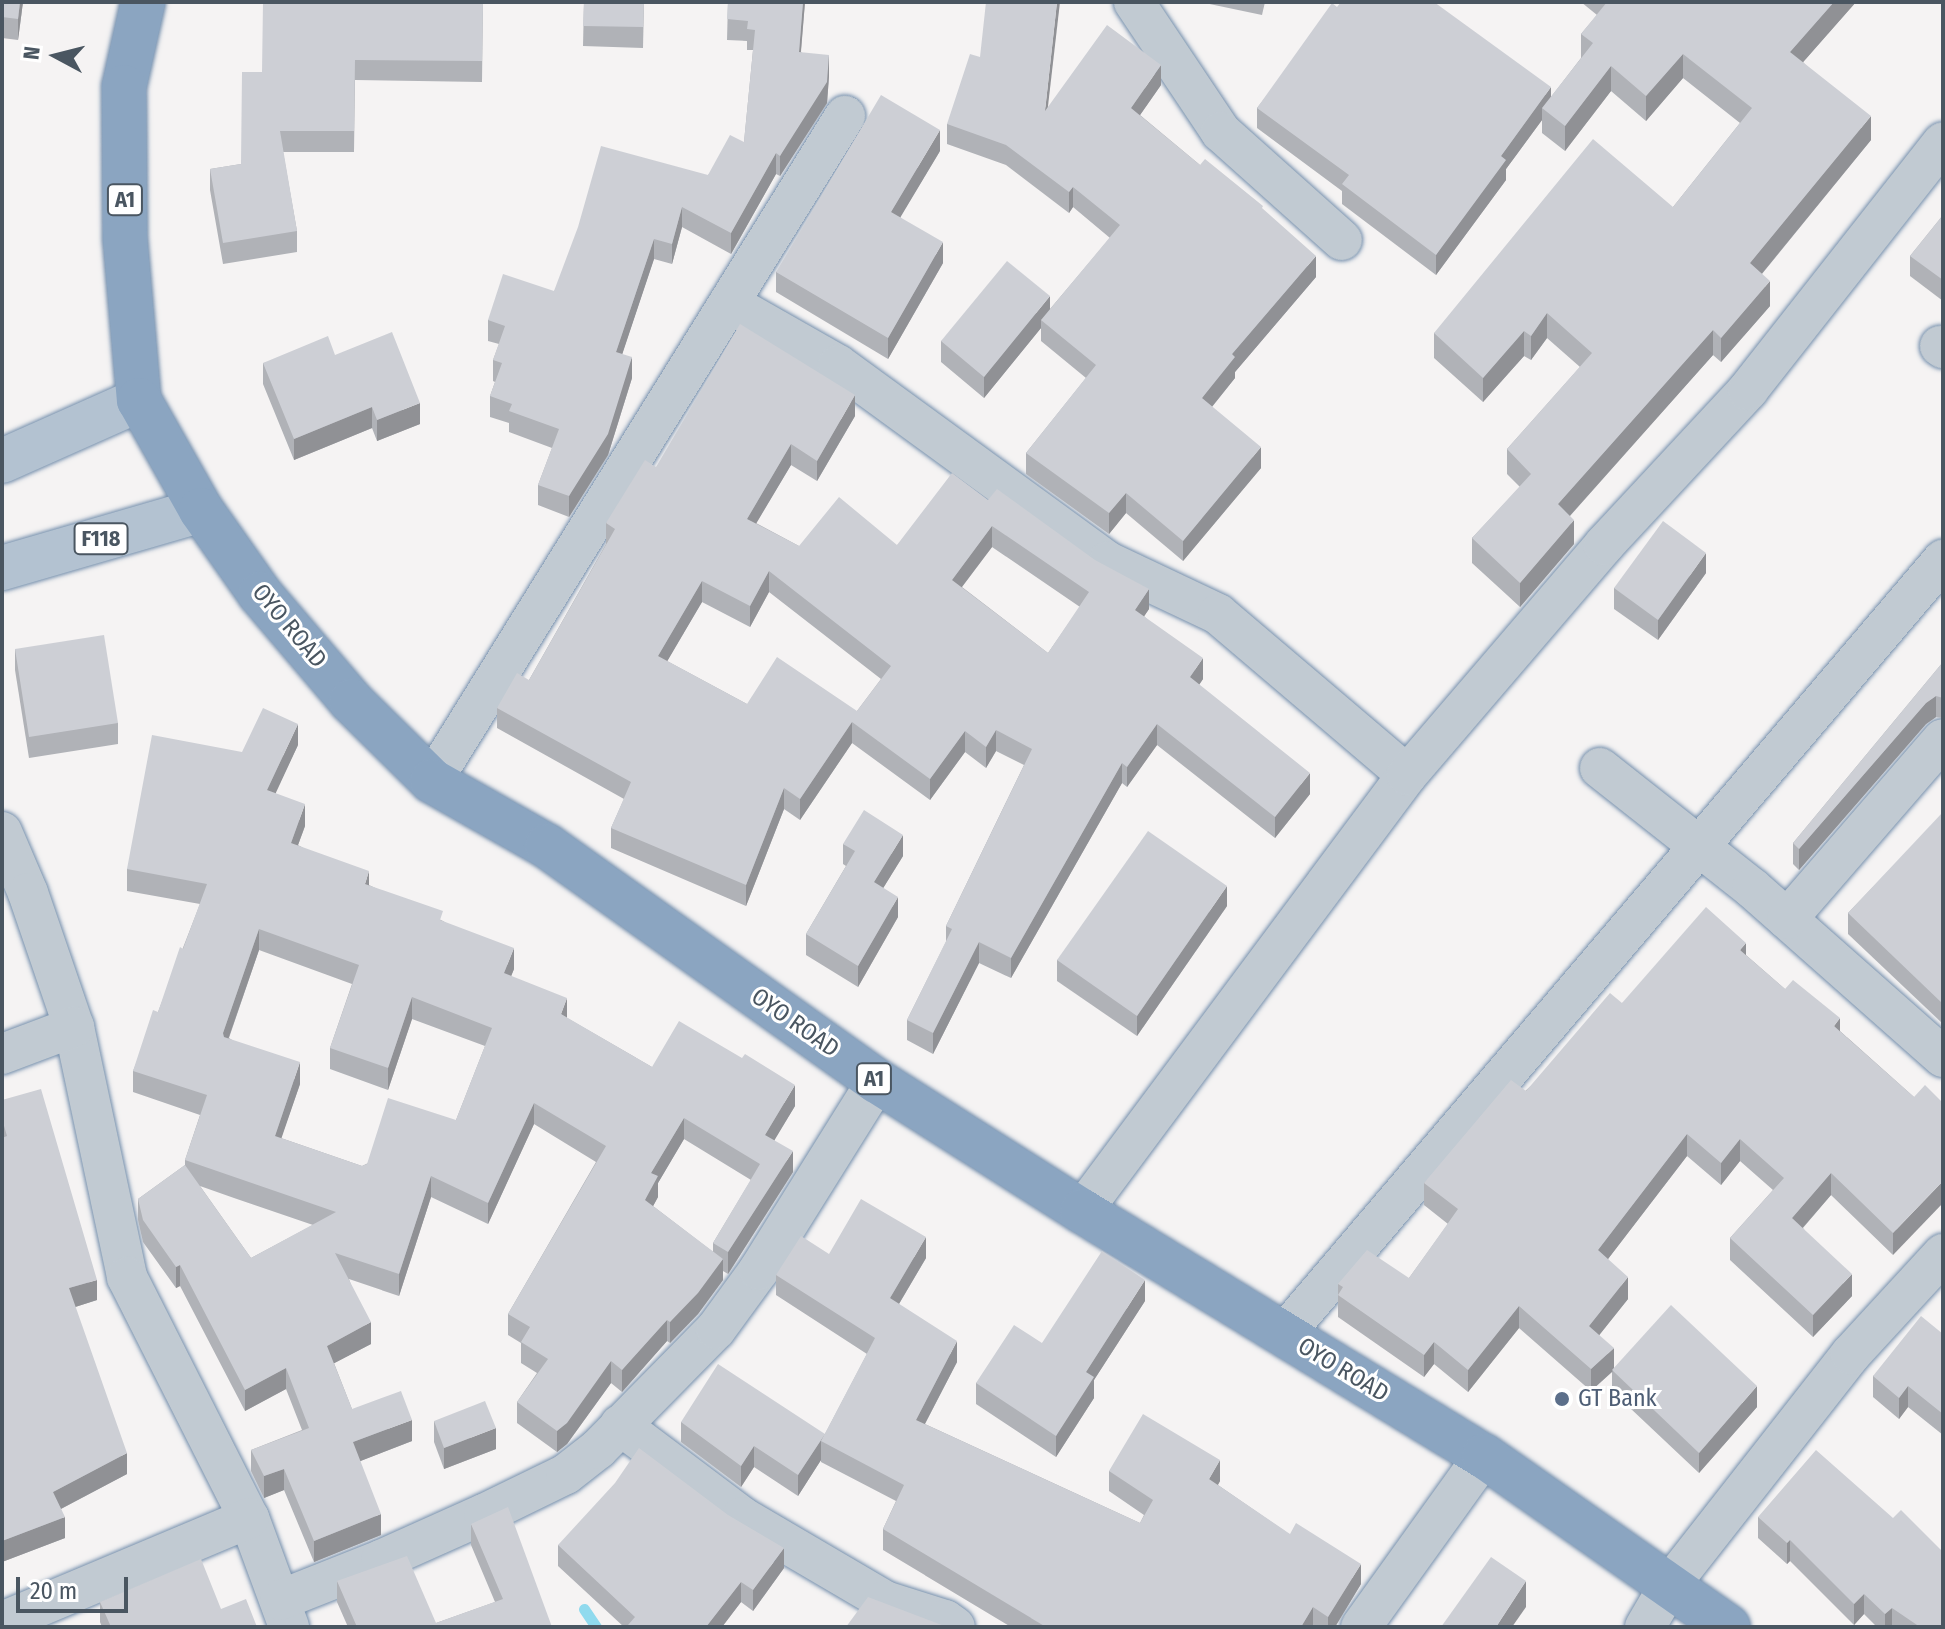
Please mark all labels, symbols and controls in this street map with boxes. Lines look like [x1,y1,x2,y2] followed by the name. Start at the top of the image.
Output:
[16,16,96,96] north arrow
[17,45,46,61] text: N
[105,182,145,218] road number: A1
[73,521,129,557] road number: F118
[246,578,332,674] street label: OYO ROAD
[746,982,844,1064] street label: OYO ROAD
[854,1061,894,1097] road number: A1
[1293,1332,1393,1408] street label: OYO ROAD
[1578,1385,1657,1413] place label: GT Bank
[1553,1390,1571,1408] marker: GT Bank
[20,1561,132,1611] scale bar
[30,1577,77,1605] text: 20 m

